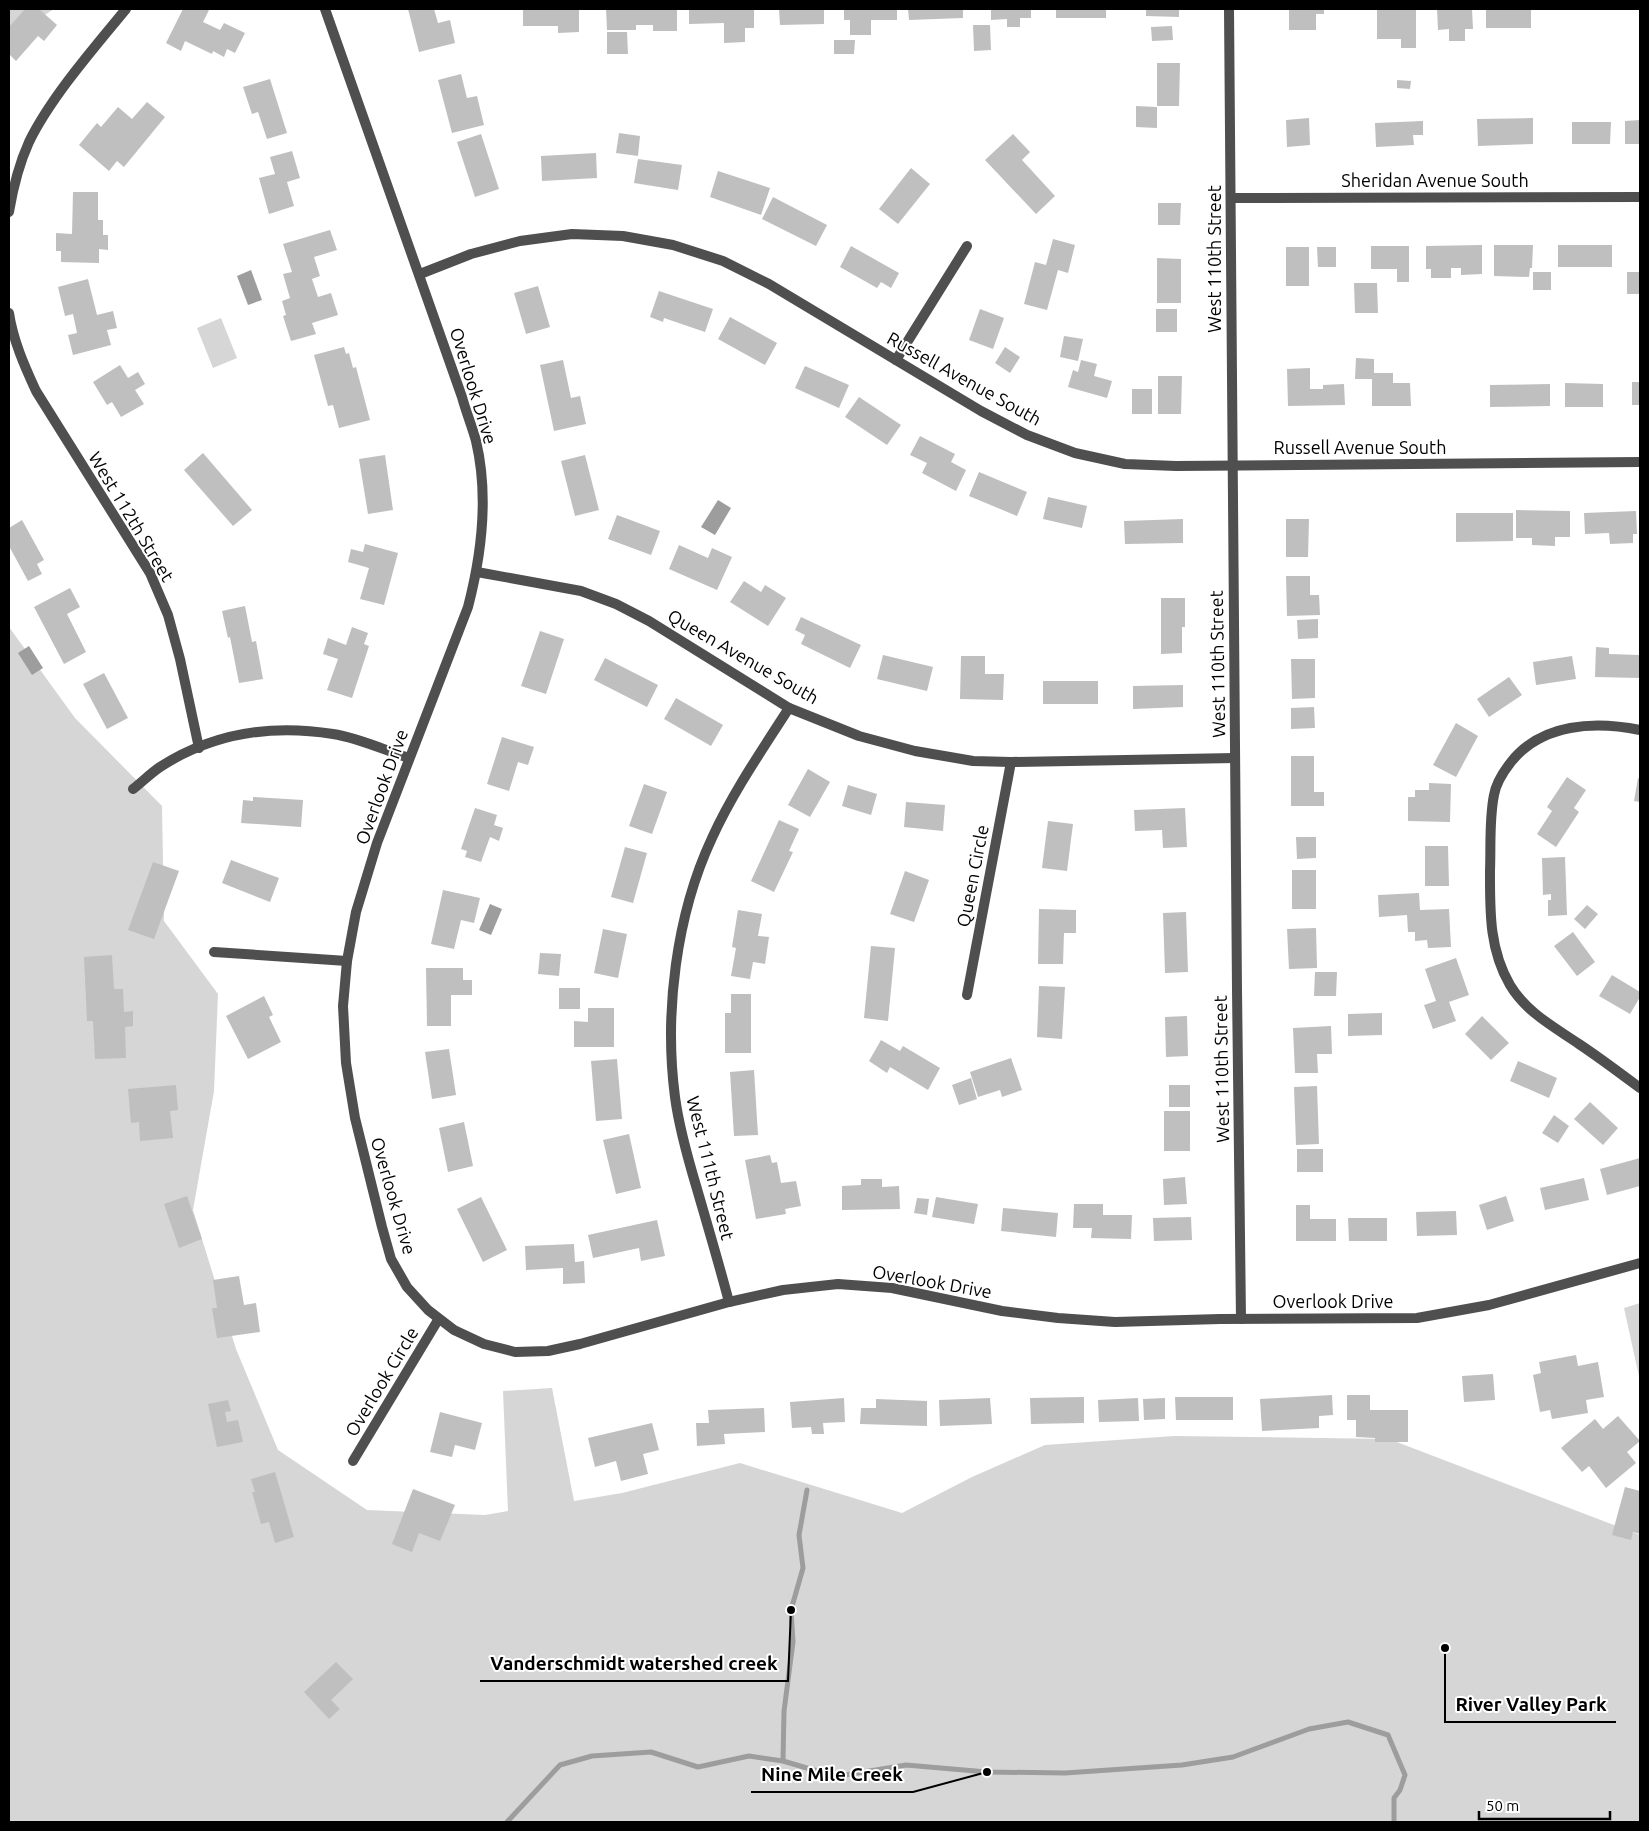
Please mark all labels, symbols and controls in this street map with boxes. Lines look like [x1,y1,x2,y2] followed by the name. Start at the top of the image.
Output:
[1341,170,1529,190] street label: Sheridan Avenue South
[1204,185,1224,333] street label: West 110th Street
[447,325,501,446] street label: Overlook Drive
[884,327,1045,429] street label: Russell Avenue South
[1274,437,1446,457] street label: Russell Avenue South
[85,448,178,585] street label: West 112th Street
[1206,590,1228,738] street label: West 110th Street
[664,605,822,708] street label: Queen Avenue South
[351,726,411,847] street label: Overlook Drive
[952,823,993,929] street label: Queen Circle
[1210,995,1232,1143] street label: West 110th Street
[683,1094,739,1242] street label: West 111th Street
[368,1135,420,1257] street label: Overlook Drive
[871,1261,993,1301] street label: Overlook Drive
[1272,1291,1394,1311] street label: Overlook Drive
[341,1323,422,1440] street label: Overlook Circle
[480,1647,788,1681] callout: Vanderschmidt watershed creek
[490,1652,778,1674] text: Vanderschmidt watershed creek
[1445,1688,1616,1722] callout: River Valley Park
[1455,1693,1607,1715] text: River Valley Park
[751,1758,913,1792] callout: Nine Mile Creek
[761,1763,903,1785] text: Nine Mile Creek
[1479,1788,1610,1820] scale bar
[1486,1797,1519,1814] text: 50 m

